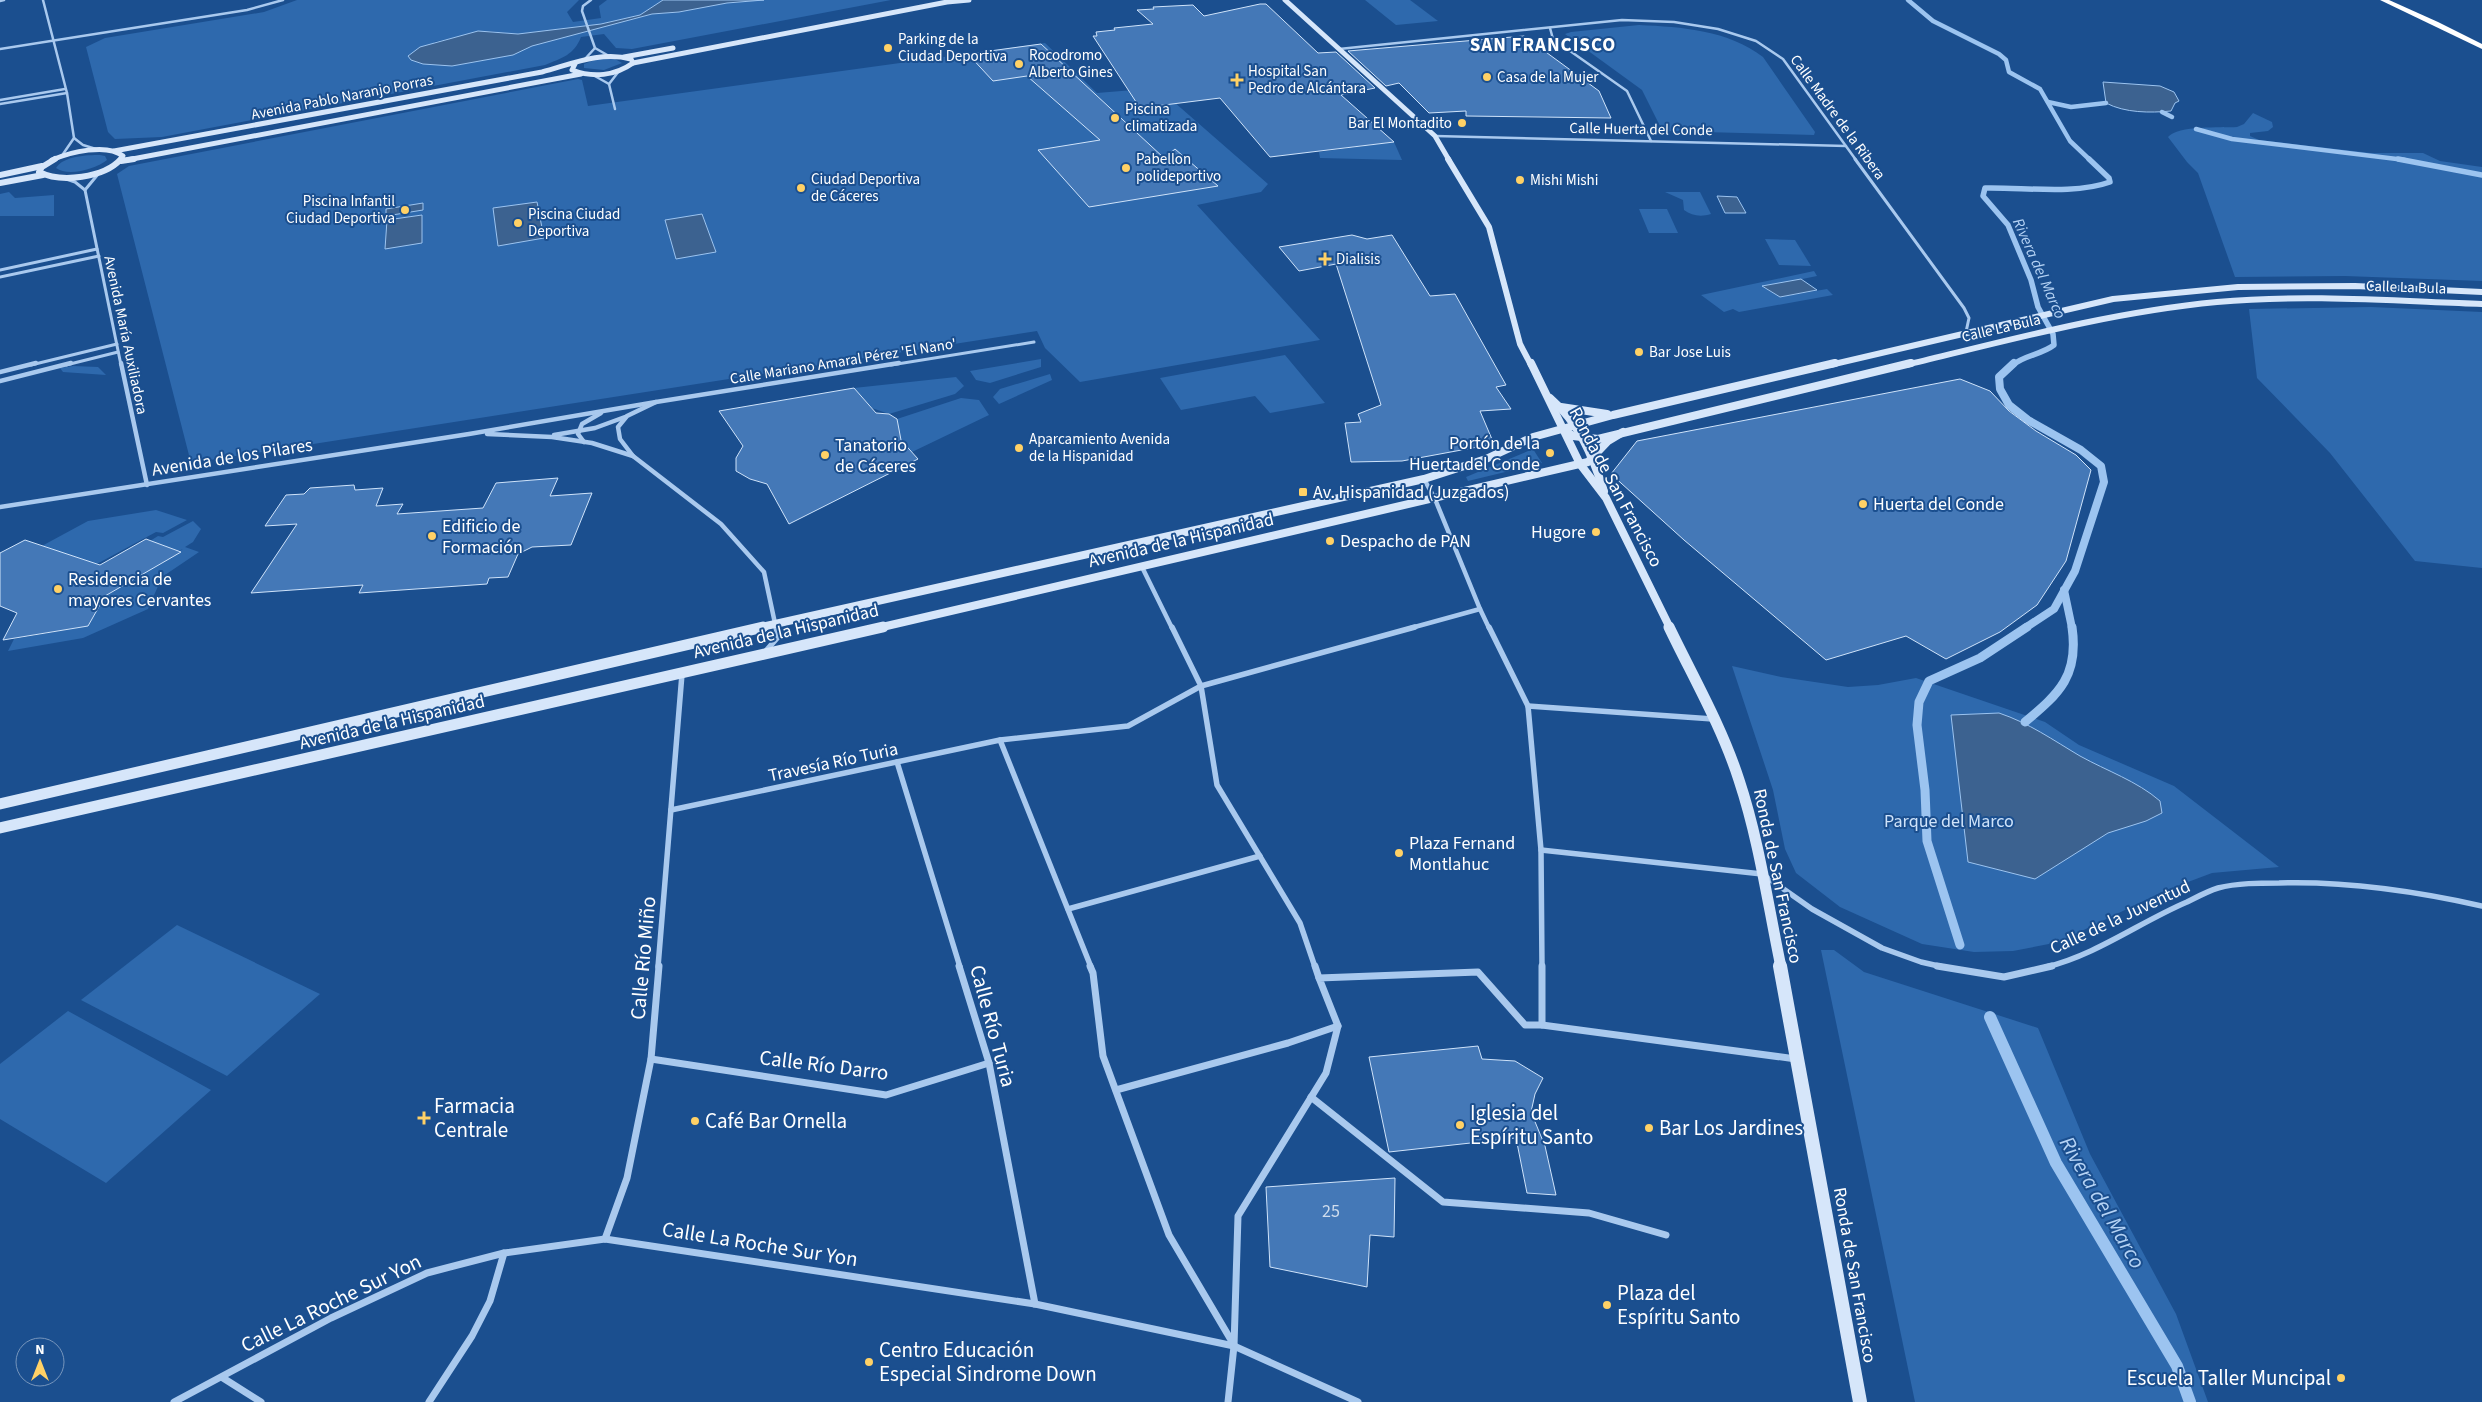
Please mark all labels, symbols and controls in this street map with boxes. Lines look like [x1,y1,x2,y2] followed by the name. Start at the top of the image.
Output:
[898,29,1007,67] place label: Parking de la Ciudad Deportiva
[1470,32,1616,59] district label: SAN FRANCISCO
[882,42,894,54] marker: Parking de la Ciudad Deportiva
[1029,45,1113,83] place label: Rocodromo Alberto Gines
[1785,50,1890,184] street label: Calle Madre de la Ribera
[1013,58,1025,70] marker: Rocodromo Alberto Gines
[1248,61,1366,99] place label: Hospital San Pedro de Alcántara
[1497,67,1599,88] place label: Casa de la Mujer
[249,70,435,125] street label: Avenida Pablo Naranjo Porras
[1481,71,1493,83] marker: Casa de la Mujer
[1230,73,1244,87] marker: Hospital San Pedro de Alcántara
[1125,99,1197,137] place label: Piscina climatizada
[1109,112,1121,124] marker: Piscina climatizada
[1348,113,1452,134] place label: Bar El Montadito
[1456,117,1468,129] marker: Bar El Montadito
[1569,118,1713,141] street label: Calle Huerta del Conde
[1136,149,1221,187] place label: Pabellon polideportivo
[1120,162,1132,174] marker: Pabellon polideportivo
[811,169,920,207] place label: Ciudad Deportiva de Cáceres
[1530,170,1598,191] place label: Mishi Mishi
[1514,174,1526,186] marker: Mishi Mishi
[795,182,807,194] marker: Ciudad Deportiva de Cáceres
[286,191,395,229] place label: Piscina Infantil Ciudad Deportiva
[399,204,411,216] marker: Piscina Infantil Ciudad Deportiva
[528,204,620,242] place label: Piscina Ciudad Deportiva
[2007,215,2071,322] water label: Rivera del Marco
[512,217,524,229] marker: Piscina Ciudad Deportiva
[1336,249,1380,270] place label: Dialisis
[1318,252,1332,266] marker: Dialisis
[98,254,153,416] street label: Avenida María Auxiliadora
[2365,276,2447,299] street label: Calle La Bula
[1960,309,2043,348] street label: Calle La Bula
[729,333,958,390] street label: Calle Mariano Amaral Pérez 'El Nano'
[1649,342,1731,363] place label: Bar Jose Luis
[1633,346,1645,358] marker: Bar Jose Luis
[1563,403,1668,572] street label: Ronda de San Francisco
[1029,429,1170,467] place label: Aparcamiento Avenida de la Hispanidad
[1409,431,1540,477] place label: Portón de la Huerta del Conde
[150,432,314,483] street label: Avenida de los Pilares
[835,433,916,479] place label: Tanatorio de Cáceres
[1013,442,1025,454] marker: Aparcamiento Avenida de la Hispanidad
[1544,447,1556,459] marker: Portón de la Huerta del Conde
[819,449,831,461] marker: Tanatorio de Cáceres
[1313,480,1510,505] place label: Av. Hispanidad (Juzgados)
[1297,486,1309,498] marker: Av. Hispanidad (Juzgados)
[1873,492,2004,517] place label: Huerta del Conde
[1857,498,1869,510] marker: Huerta del Conde
[1086,507,1276,574] street label: Avenida de la Hispanidad
[442,514,523,560] place label: Edificio de Formación
[1531,520,1586,545] place label: Hugore
[1590,526,1602,538] marker: Hugore
[1340,529,1471,554] place label: Despacho de PAN
[426,530,438,542] marker: Edificio de Formación
[1324,535,1336,547] marker: Despacho de PAN
[68,567,211,613] place label: Residencia de mayores Cervantes
[52,583,64,595] marker: Residencia de mayores Cervantes
[691,598,881,665] street label: Avenida de la Hispanidad
[297,689,487,756] street label: Avenida de la Hispanidad
[766,737,900,788] street label: Travesía Río Turia
[1747,786,1808,966] street label: Ronda de San Francisco
[1884,809,2014,834] park label: Parque del Marco
[1409,831,1515,877] place label: Plaza Fernand Montlahuc
[1393,847,1405,859] marker: Plaza Fernand Montlahuc
[2046,874,2194,961] street label: Calle de la Juventud
[623,895,663,1021] street label: Calle Río Miño
[962,962,1024,1090] street label: Calle Río Turia
[758,1042,890,1088] street label: Calle Río Darro
[434,1091,515,1145] place label: Farmacia Centrale
[1470,1098,1593,1152] place label: Iglesia del Espíritu Santo
[705,1106,847,1136] place label: Café Bar Ornella
[418,1112,430,1124] marker: Farmacia Centrale
[1659,1113,1803,1143] place label: Bar Los Jardines
[689,1115,701,1127] marker: Café Bar Ornella
[1454,1119,1466,1131] marker: Iglesia del Espíritu Santo
[1643,1122,1655,1134] marker: Bar Los Jardines
[2051,1130,2153,1275] water label: Rivera del Marco
[1827,1185,1882,1365] street label: Ronda de San Francisco
[1322,1199,1340,1224] house number: 25
[660,1214,860,1274] street label: Calle La Roche Sur Yon
[236,1246,426,1360] street label: Calle La Roche Sur Yon
[1617,1278,1740,1332] place label: Plaza del Espíritu Santo
[1601,1299,1613,1311] marker: Plaza del Espíritu Santo
[879,1335,1097,1389] place label: Centro Educación Especial Sindrome Down
[15,1337,65,1387] north arrow
[35,1340,45,1360] text: N
[863,1356,875,1368] marker: Centro Educación Especial Sindrome Down
[2126,1363,2331,1393] place label: Escuela Taller Muncipal
[2335,1372,2347,1384] marker: Escuela Taller Muncipal

